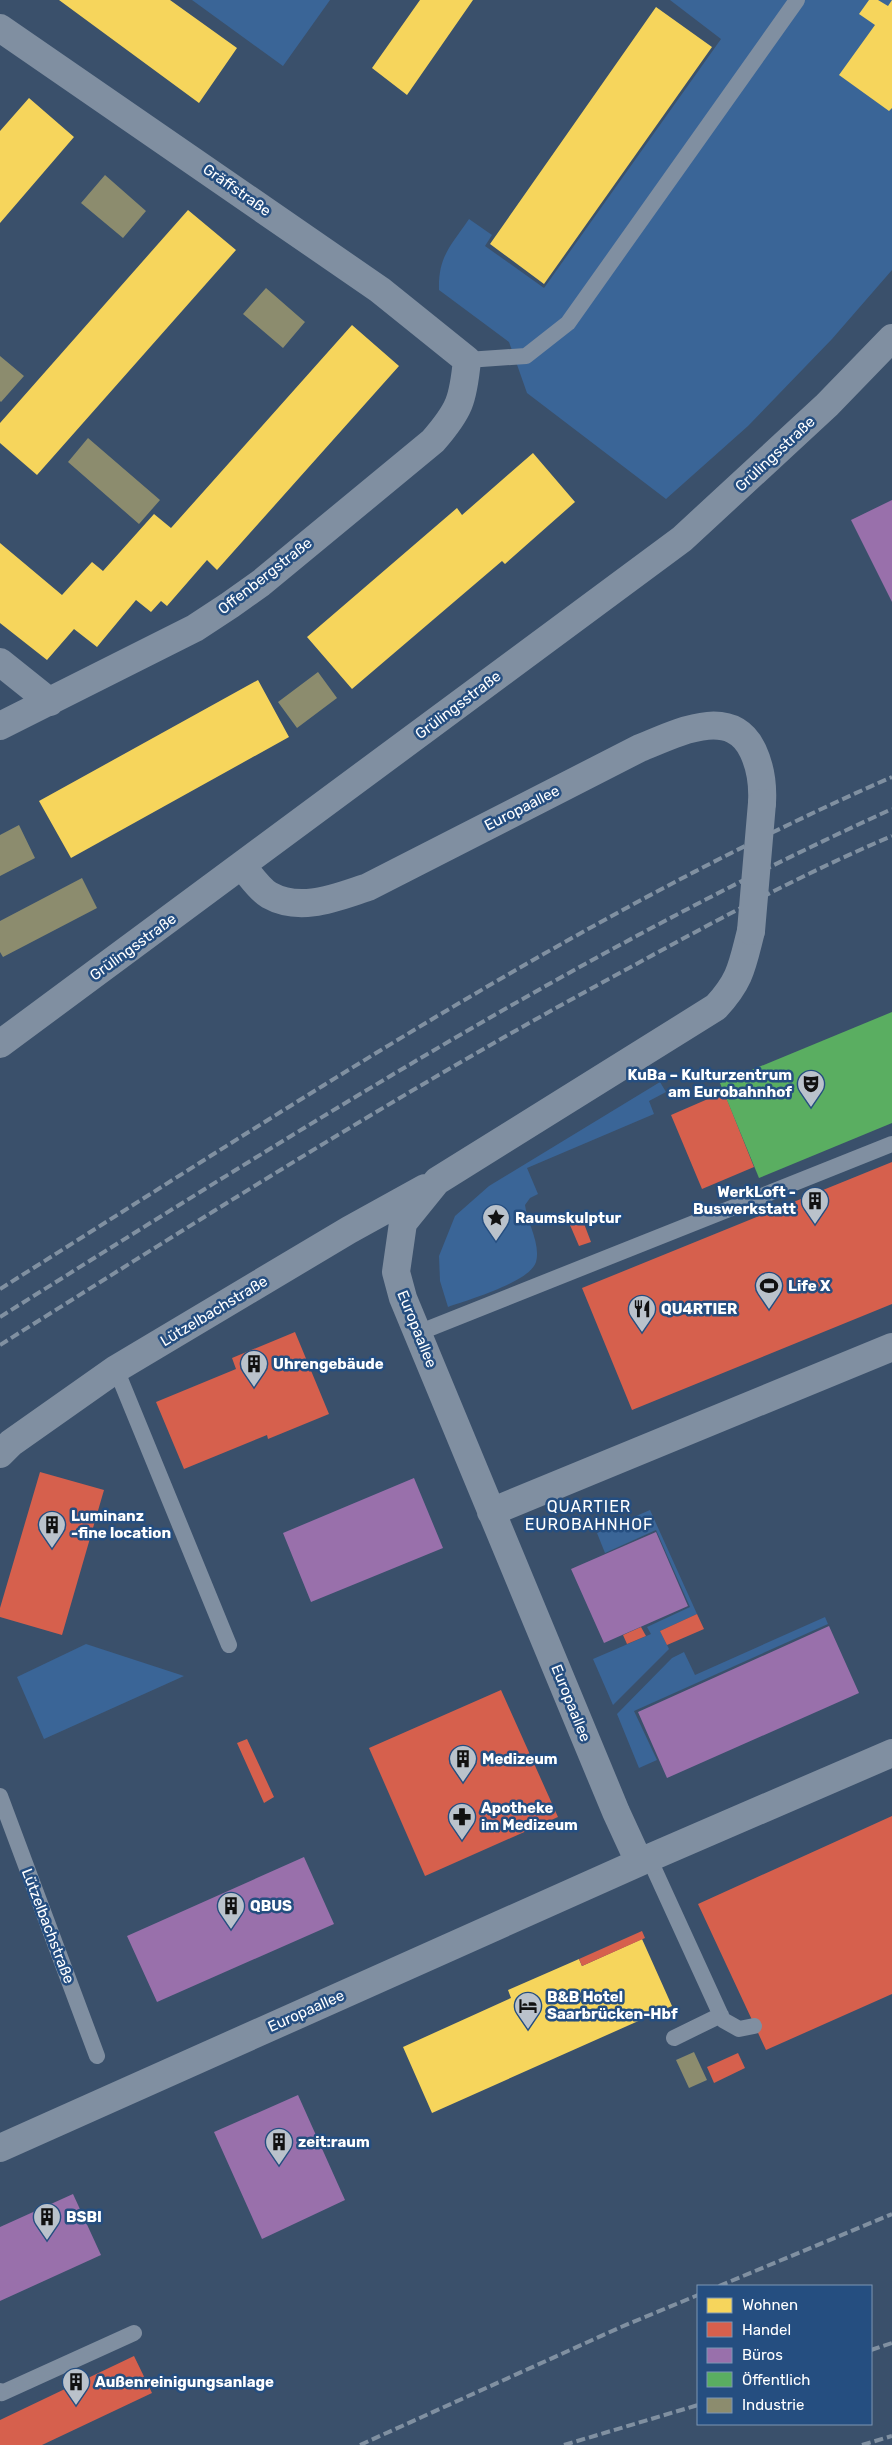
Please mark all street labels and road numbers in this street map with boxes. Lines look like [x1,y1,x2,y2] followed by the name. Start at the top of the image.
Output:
[199,160,275,220] street label: Gräffstraße
[731,412,819,496] street label: Grülingsstraße
[214,534,316,618] street label: Offenbergstraße
[412,667,504,743] street label: Grülingsstraße
[481,781,563,835] street label: Europaallee
[86,910,180,984] street label: Grülingsstraße
[157,1272,271,1350] street label: Lützelbachstraße
[393,1288,441,1370] street label: Europaallee
[547,1662,595,1744] street label: Europaallee
[18,1866,78,1986] street label: Lützelbachstraße
[265,1986,347,2036] street label: Europaallee

